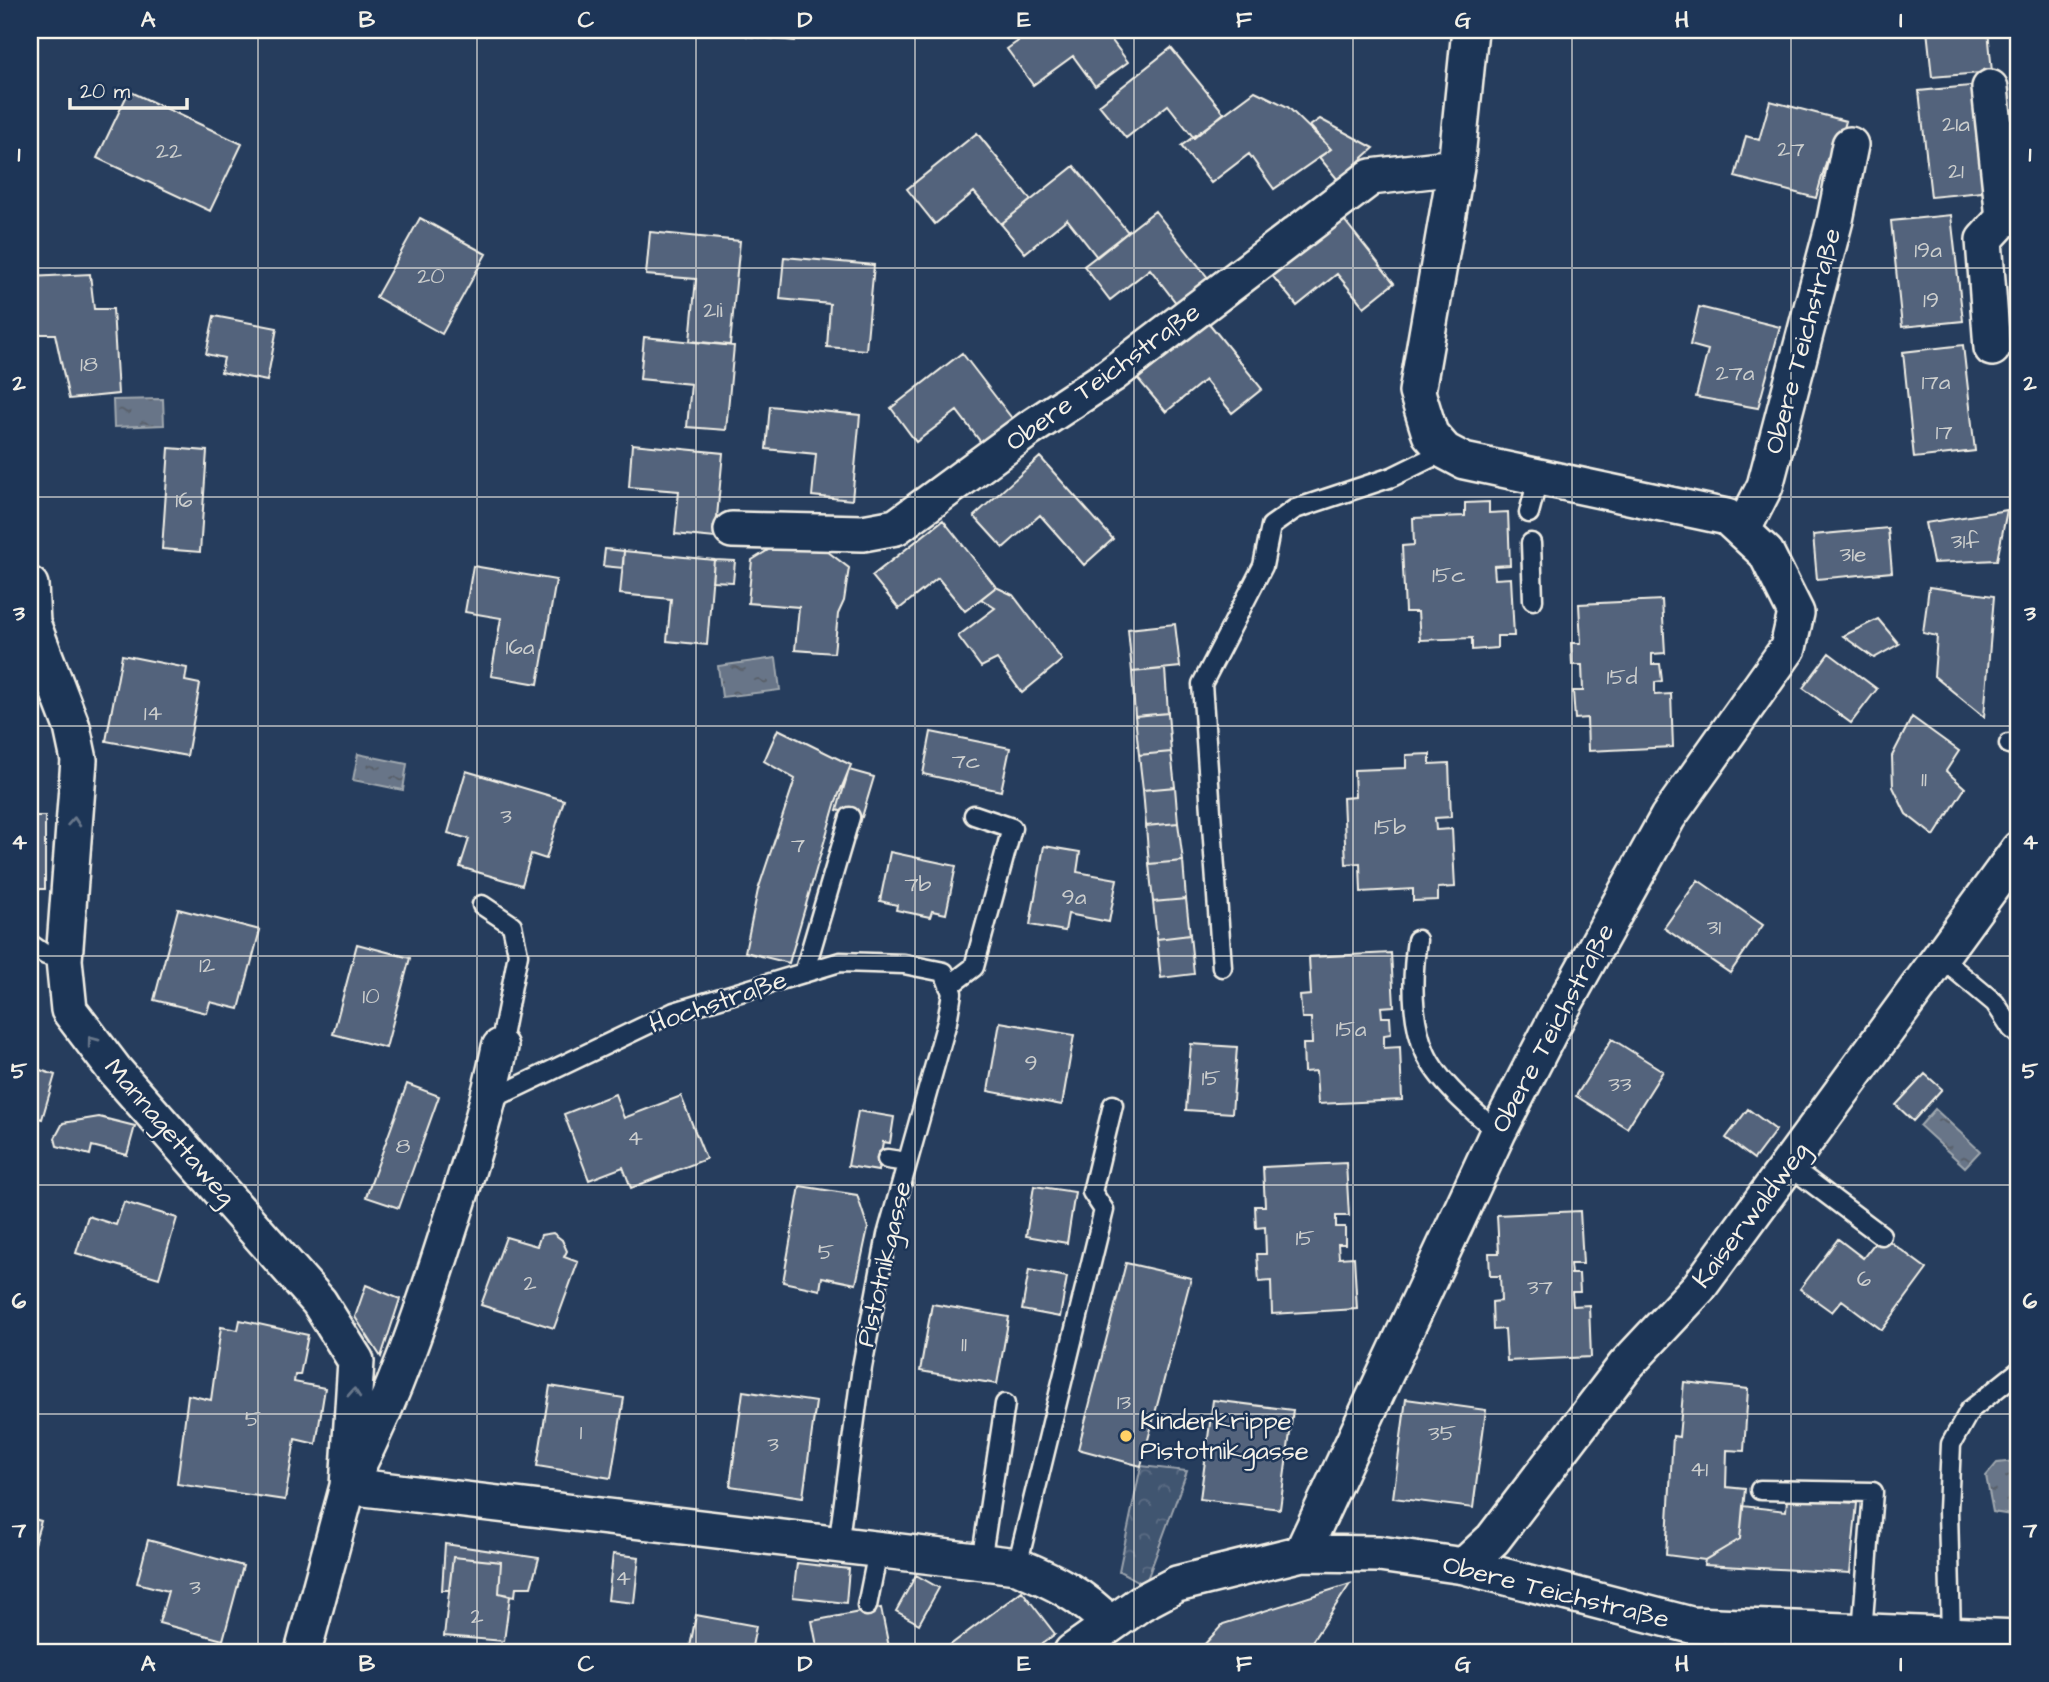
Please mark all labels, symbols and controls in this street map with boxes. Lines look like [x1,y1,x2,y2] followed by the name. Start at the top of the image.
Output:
[141,4,156,36] text: A
[359,4,376,36] text: B
[578,4,595,36] text: C
[798,4,813,36] text: D
[1017,4,1031,36] text: E
[1236,4,1253,36] text: F
[1455,4,1471,36] text: G
[1675,4,1689,36] text: H
[1899,4,1903,36] text: I
[70,66,187,110] scale bar
[80,77,131,106] text: 20 m
[1942,108,1970,140] house number: 21a
[1777,133,1805,165] house number: 27
[156,135,182,167] house number: 22
[18,138,21,170] text: 1
[2029,138,2032,170] text: 1
[1948,155,1964,187] house number: 21
[1756,224,1850,458] street label: Obere Teichstraße
[1914,234,1942,266] house number: 19a
[417,260,445,292] house number: 20
[1923,284,1939,316] house number: 19
[703,294,723,326] house number: 21i
[999,294,1207,460] street label: Obere Teichstraße
[80,348,98,380] house number: 18
[1715,357,1755,389] house number: 27a
[1922,366,1951,398] house number: 17a
[11,367,26,399] text: 2
[2022,367,2037,399] text: 2
[1935,416,1953,448] house number: 17
[175,484,193,516] house number: 16
[1951,525,1979,557] house number: 31f
[1839,538,1867,570] house number: 31e
[1432,559,1466,591] house number: 15c
[12,597,25,629] text: 3
[2023,597,2036,629] text: 3
[505,631,535,663] house number: 16a
[1606,661,1638,693] house number: 15d
[144,697,163,729] house number: 14
[952,745,980,777] house number: 7c
[1921,763,1927,795] house number: 11
[500,800,512,832] house number: 3
[1374,811,1406,843] house number: 15b
[67,816,82,827] one-way arrow
[11,826,27,858] text: 4
[2022,826,2038,858] text: 4
[791,829,805,861] house number: 7
[904,868,932,900] house number: 7b
[1062,881,1087,913] house number: 9a
[1707,911,1721,943] house number: 31
[1483,917,1623,1139] street label: Obere Teichstraße
[199,949,215,981] house number: 12
[644,962,792,1042] street label: Hochstraße
[362,980,380,1012] house number: 10
[1336,1013,1367,1045] house number: 15a
[88,1036,100,1049] one-way arrow
[1024,1047,1038,1079] house number: 9
[94,1051,244,1215] street label: Mannagettaweg
[11,1055,28,1087] text: 5
[2022,1055,2039,1087] text: 5
[1201,1062,1221,1094] house number: 15
[1608,1068,1632,1100] house number: 33
[627,1122,643,1154] house number: 4
[396,1130,411,1162] house number: 8
[1684,1134,1819,1297] street label: Kaiserwaldweg
[847,1178,922,1351] street label: Pistotnikgasse
[1295,1222,1315,1254] house number: 15
[818,1236,834,1268] house number: 5
[1857,1263,1871,1295] house number: 6
[523,1267,537,1299] house number: 2
[1527,1271,1553,1303] house number: 37
[12,1285,27,1317] text: 6
[2023,1285,2038,1317] text: 6
[961,1328,967,1360] house number: 11
[1117,1386,1132,1418] house number: 13
[346,1388,361,1399] one-way arrow
[245,1403,261,1435] house number: 5
[1140,1403,1309,1471] place label: Kinderkrippe Pistotnikgasse
[580,1416,583,1448] house number: 1
[1428,1417,1456,1449] house number: 35
[767,1428,779,1460] house number: 3
[1118,1428,1134,1444] marker: Kinderkrippe Pistotnikgasse
[1690,1453,1708,1485] house number: 41
[11,1514,27,1546] text: 7
[2022,1514,2038,1546] text: 7
[1439,1546,1673,1638] street label: Obere Teichstraße
[615,1562,631,1594] house number: 4
[189,1571,201,1603] house number: 3
[470,1600,484,1632] house number: 2
[141,1648,156,1680] text: A
[359,1648,376,1680] text: B
[578,1648,595,1680] text: C
[798,1648,813,1680] text: D
[1017,1648,1031,1680] text: E
[1236,1648,1253,1680] text: F
[1455,1648,1471,1680] text: G
[1675,1648,1689,1680] text: H
[1899,1648,1903,1680] text: I

